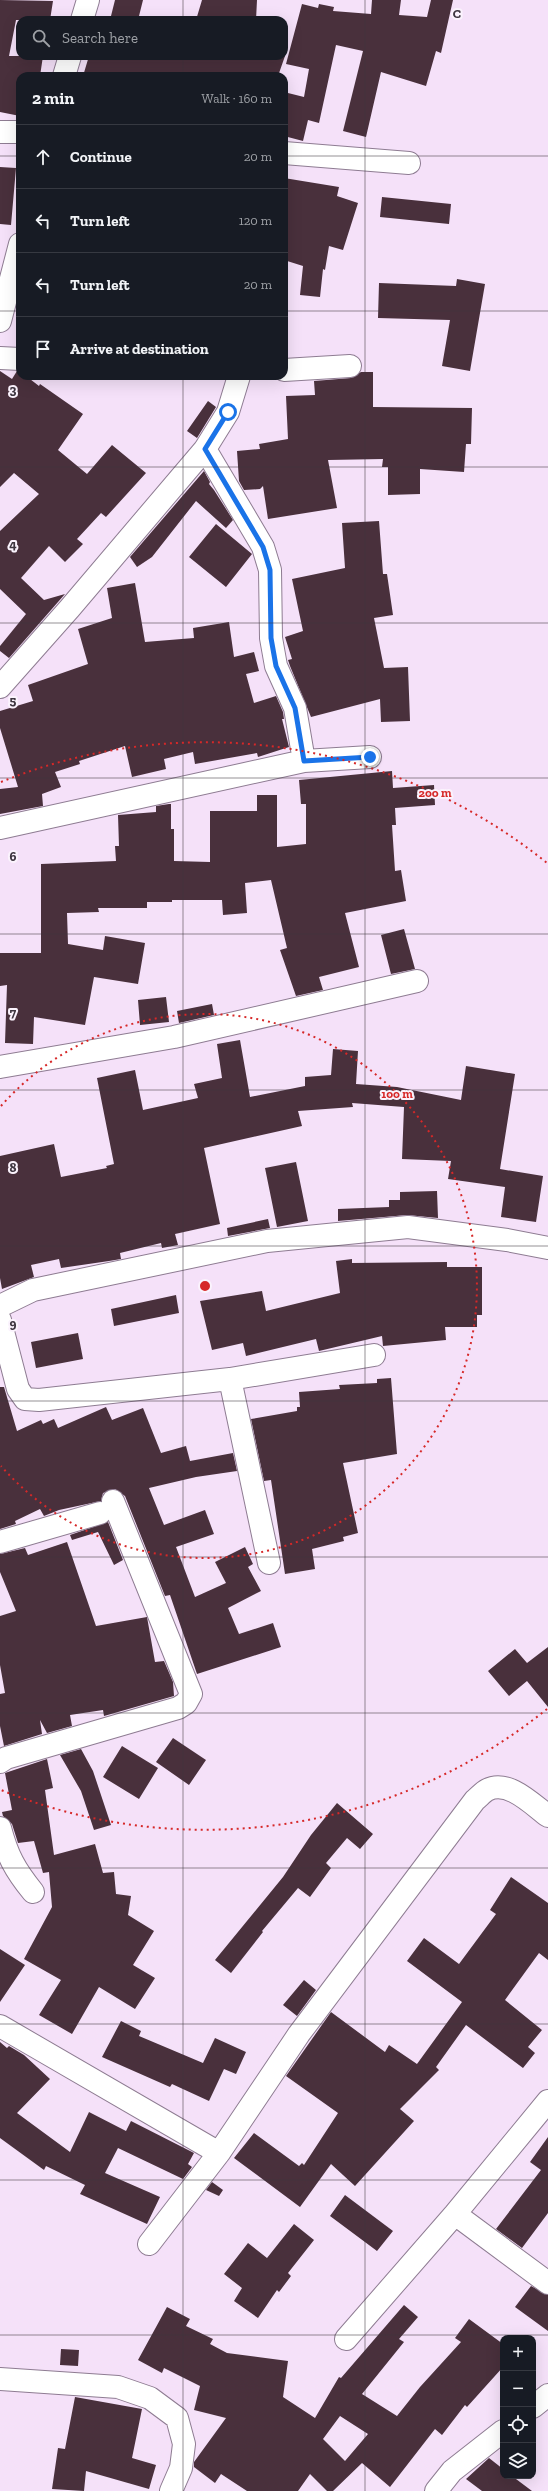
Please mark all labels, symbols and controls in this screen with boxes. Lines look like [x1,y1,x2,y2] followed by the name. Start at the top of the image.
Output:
[453,6,461,21] text: C
[16,16,288,60] search box
[30,27,52,49] icon: search
[62,29,138,47] text: Search here
[32,88,74,108] text: 2 min
[202,91,272,106] text: Walk · 160 m
[32,146,54,168] icon: ahead
[70,148,132,166] text: Continue
[244,149,272,164] text: 20 m
[32,210,54,232] icon: left
[70,212,130,230] text: Turn left
[239,213,272,228] text: 120 m
[32,274,54,296] icon: left
[70,276,130,294] text: Turn left
[244,277,272,292] text: 20 m
[32,338,54,360] icon: arrive
[70,340,209,358] text: Arrive at destination
[10,382,17,397] text: 3
[219,403,237,421] route start
[9,537,17,552] text: 4
[10,693,17,708] text: 5
[361,748,379,766] route end
[418,786,452,800] text: 200 m
[10,849,17,864] text: 6
[10,1005,17,1020] text: 7
[381,1087,413,1101] text: 100 m
[9,1160,17,1175] text: 8
[198,1279,212,1293] centre of rings
[10,1316,17,1331] text: 9
[500,2335,536,2479] map controls
[500,2335,536,2371] button: +
[500,2371,536,2407] button: −
[500,2407,536,2443] button: locate
[500,2443,536,2479] button: layers

